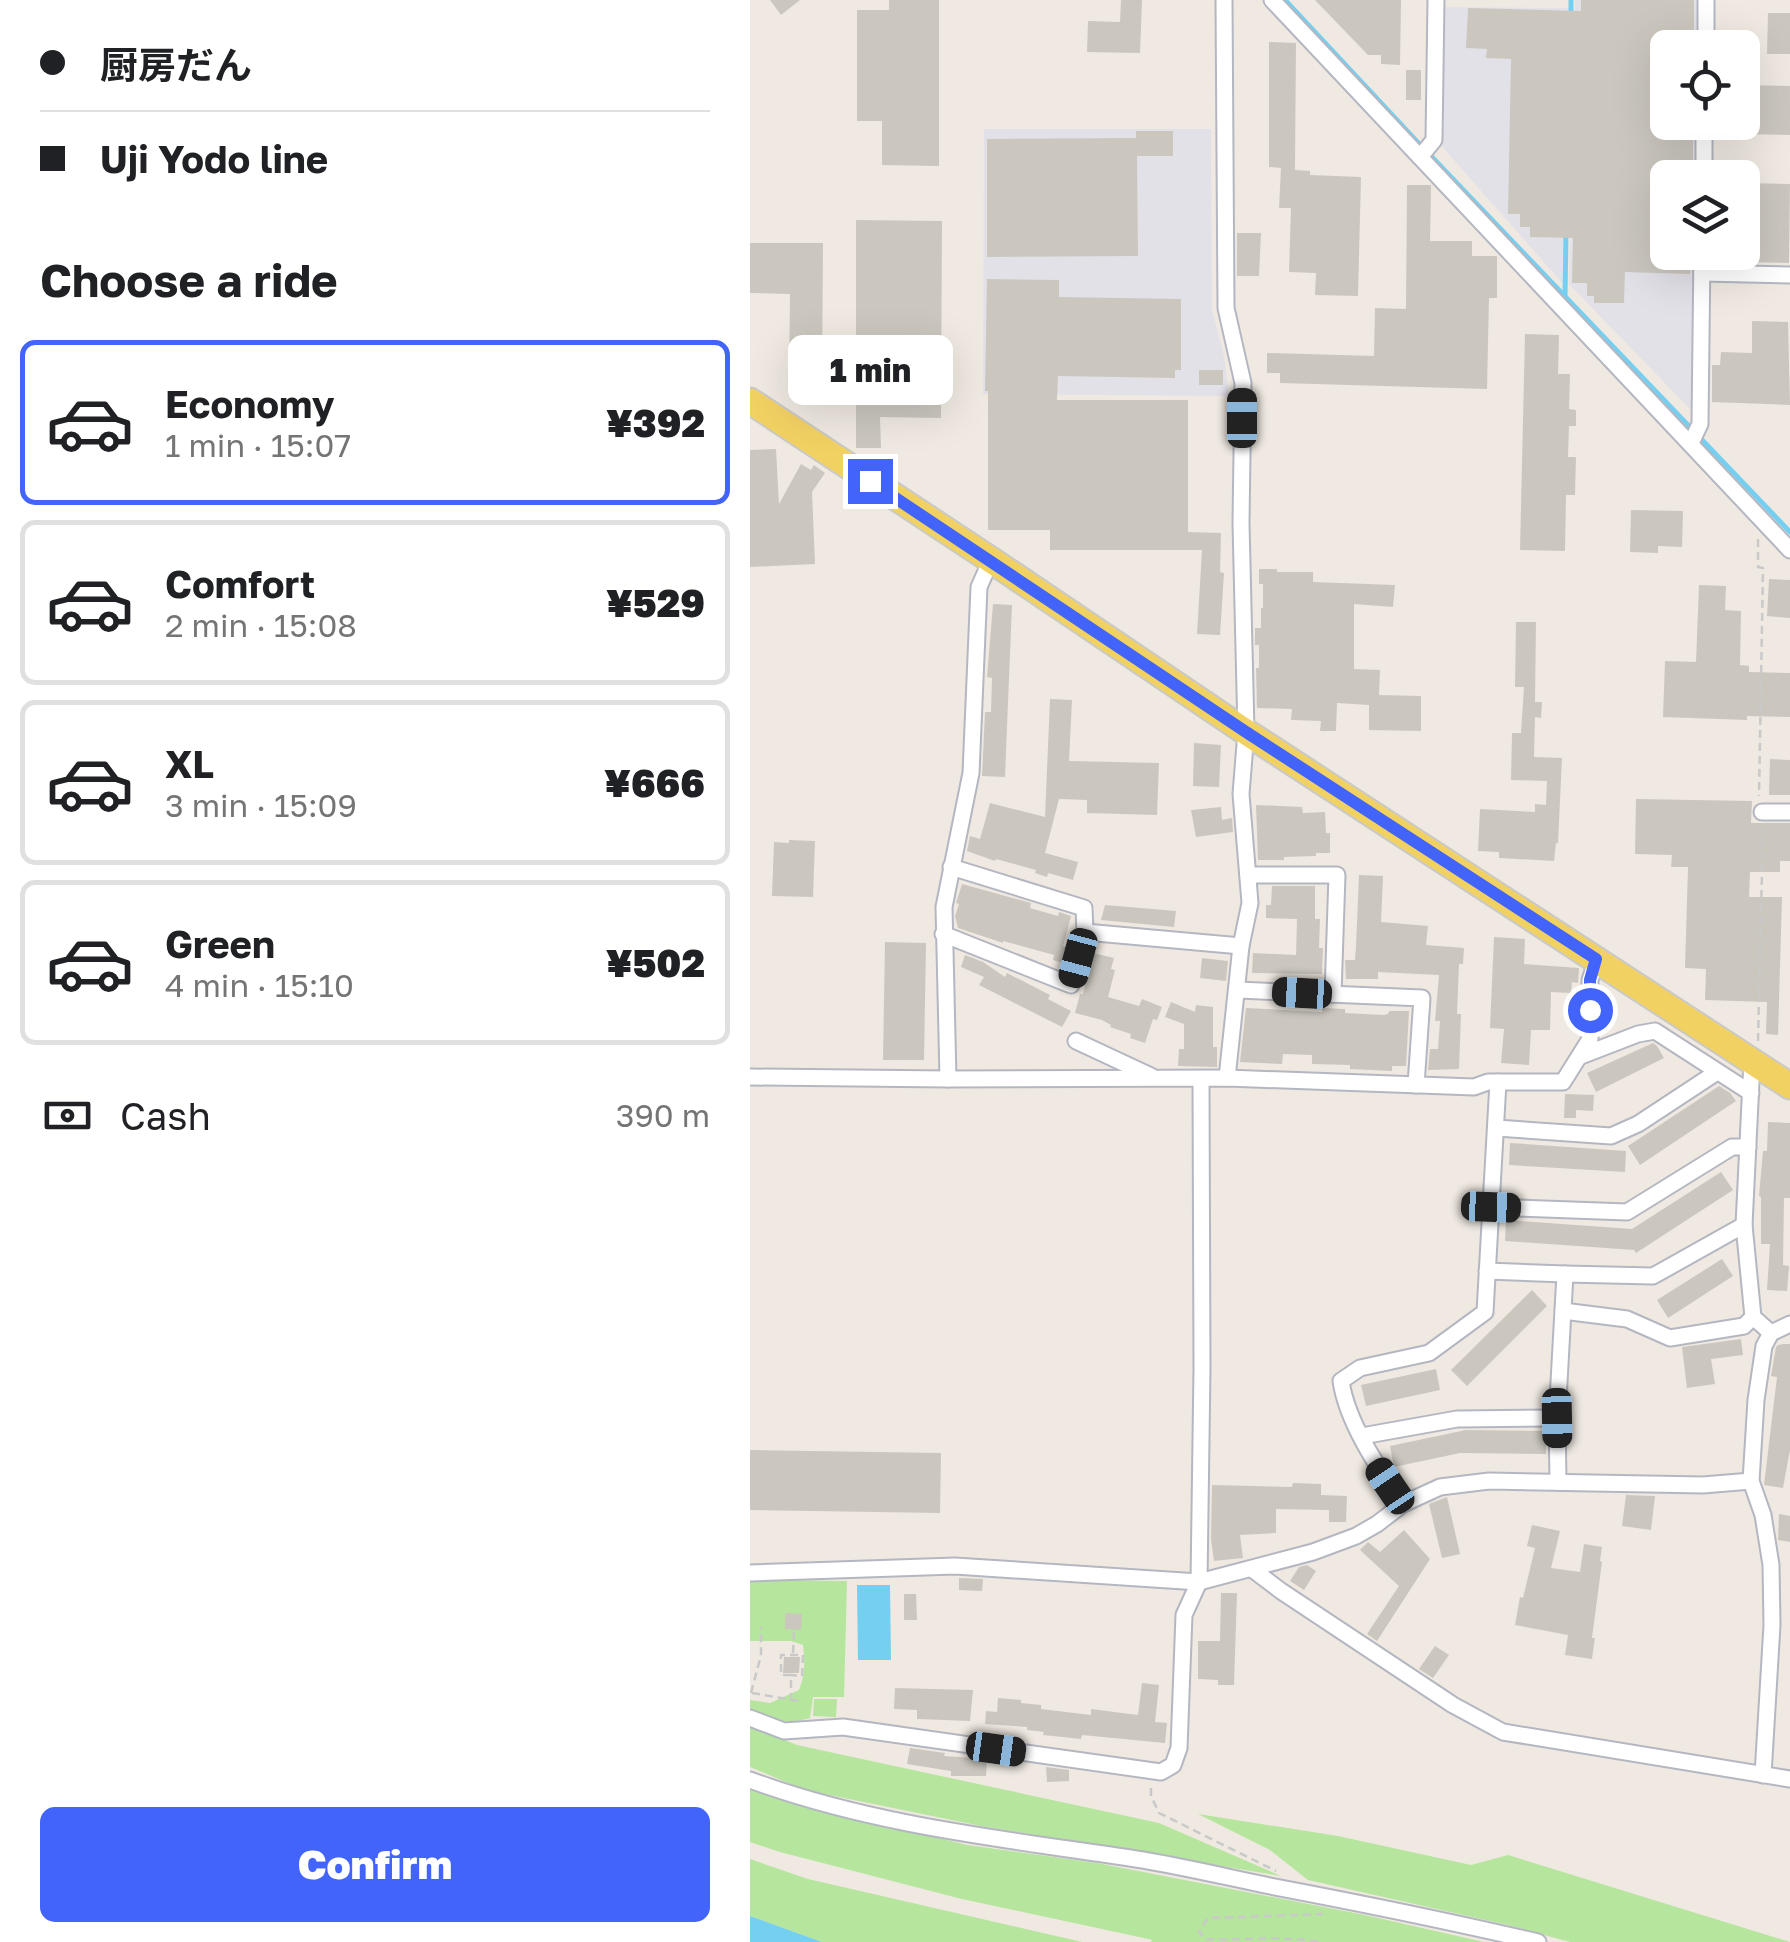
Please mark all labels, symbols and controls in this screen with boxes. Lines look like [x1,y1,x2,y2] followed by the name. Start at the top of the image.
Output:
[1650,30,1760,270] map controls
[1650,30,1760,140] button: locate
[100,42,252,87] text: 厨房だん
[100,136,328,181] text: Uji Yodo line
[1650,160,1760,270] button: layers
[40,253,338,307] text: Choose a ride
[788,336,952,406] callout: 1 min
[830,351,911,389] text: 1 min
[45,378,135,468] icon: car
[165,381,334,426] text: Economy
[1227,388,1257,448] car
[606,400,705,445] text: ¥392
[165,426,351,464] text: 1 min · 15:07
[848,459,893,504] route end
[45,558,135,648] icon: car
[165,561,315,606] text: Comfort
[606,580,705,625] text: ¥529
[165,606,357,644] text: 2 min · 15:08
[45,738,135,828] icon: car
[165,741,214,786] text: XL
[604,760,705,805] text: ¥666
[165,786,357,824] text: 3 min · 15:09
[45,918,135,1008] icon: car
[165,921,275,966] text: Green
[1056,925,1100,991] car
[606,940,705,985] text: ¥502
[165,966,354,1004] text: 4 min · 15:10
[1271,976,1333,1010] car
[1568,988,1613,1033] route start
[40,1088,95,1143] icon: cash
[120,1093,211,1138] text: Cash
[616,1096,710,1134] text: 390 m
[1460,1191,1522,1223] car
[1541,1388,1573,1448] car
[1361,1453,1419,1519] car
[964,1730,1028,1768] car
[40,1807,710,1922] button: Confirm

